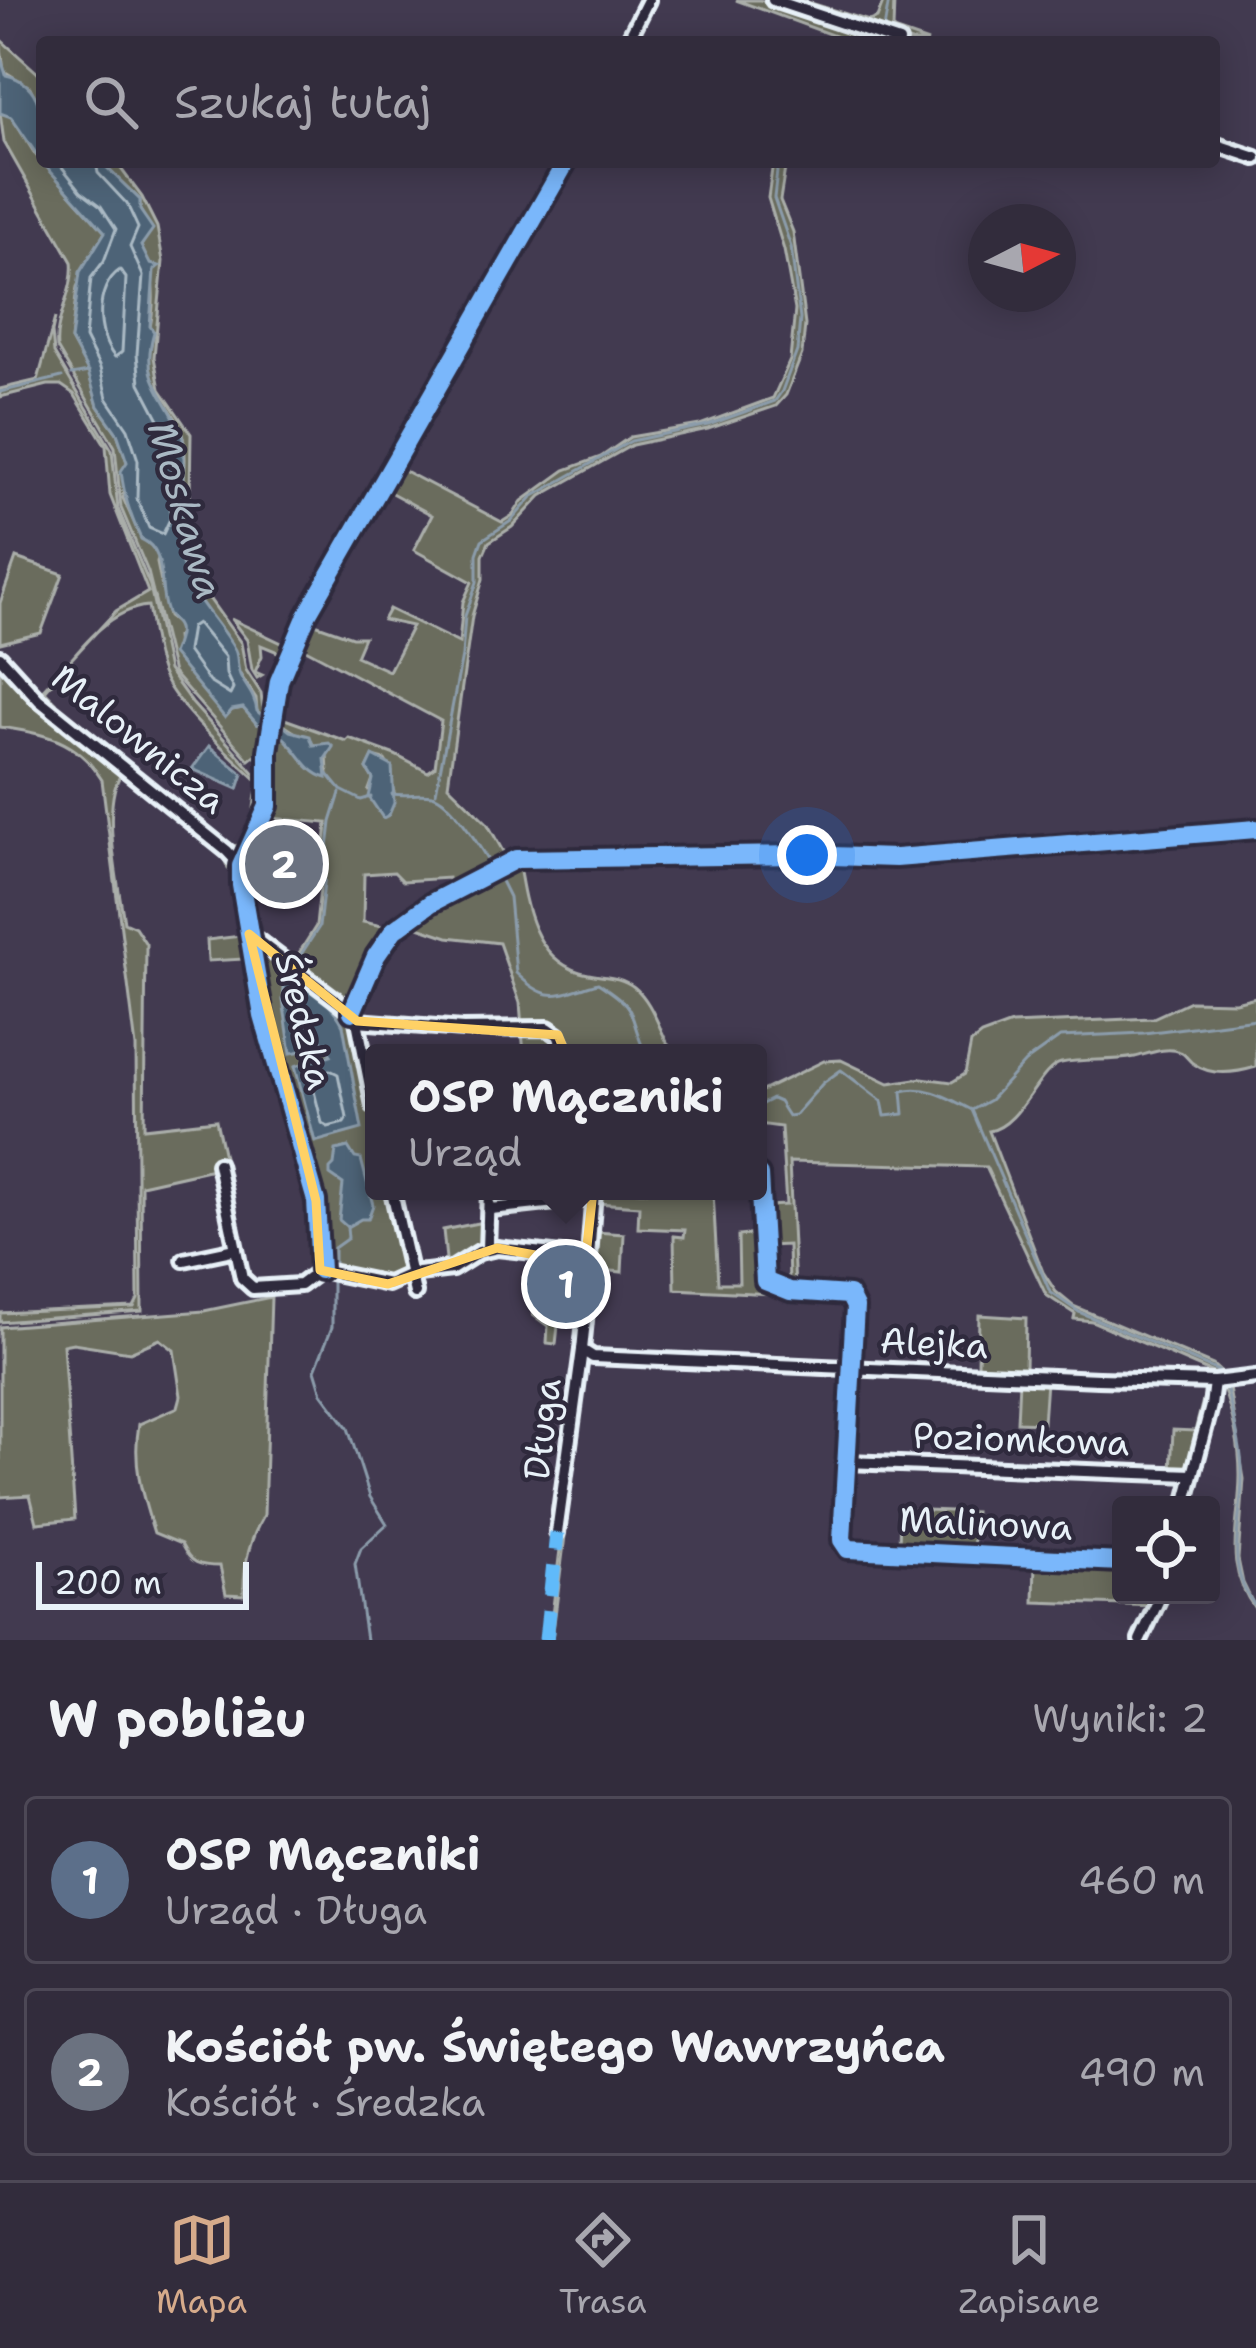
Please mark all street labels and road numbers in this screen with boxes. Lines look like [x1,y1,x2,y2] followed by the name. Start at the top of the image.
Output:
[41,653,237,825] street label: Malownicza
[263,948,345,1094] street label: Średzka
[879,1316,989,1370] street label: Alejka
[511,1375,573,1483] street label: Długa
[912,1411,1130,1467] street label: Poziomkowa
[898,1494,1074,1552] street label: Malinowa

